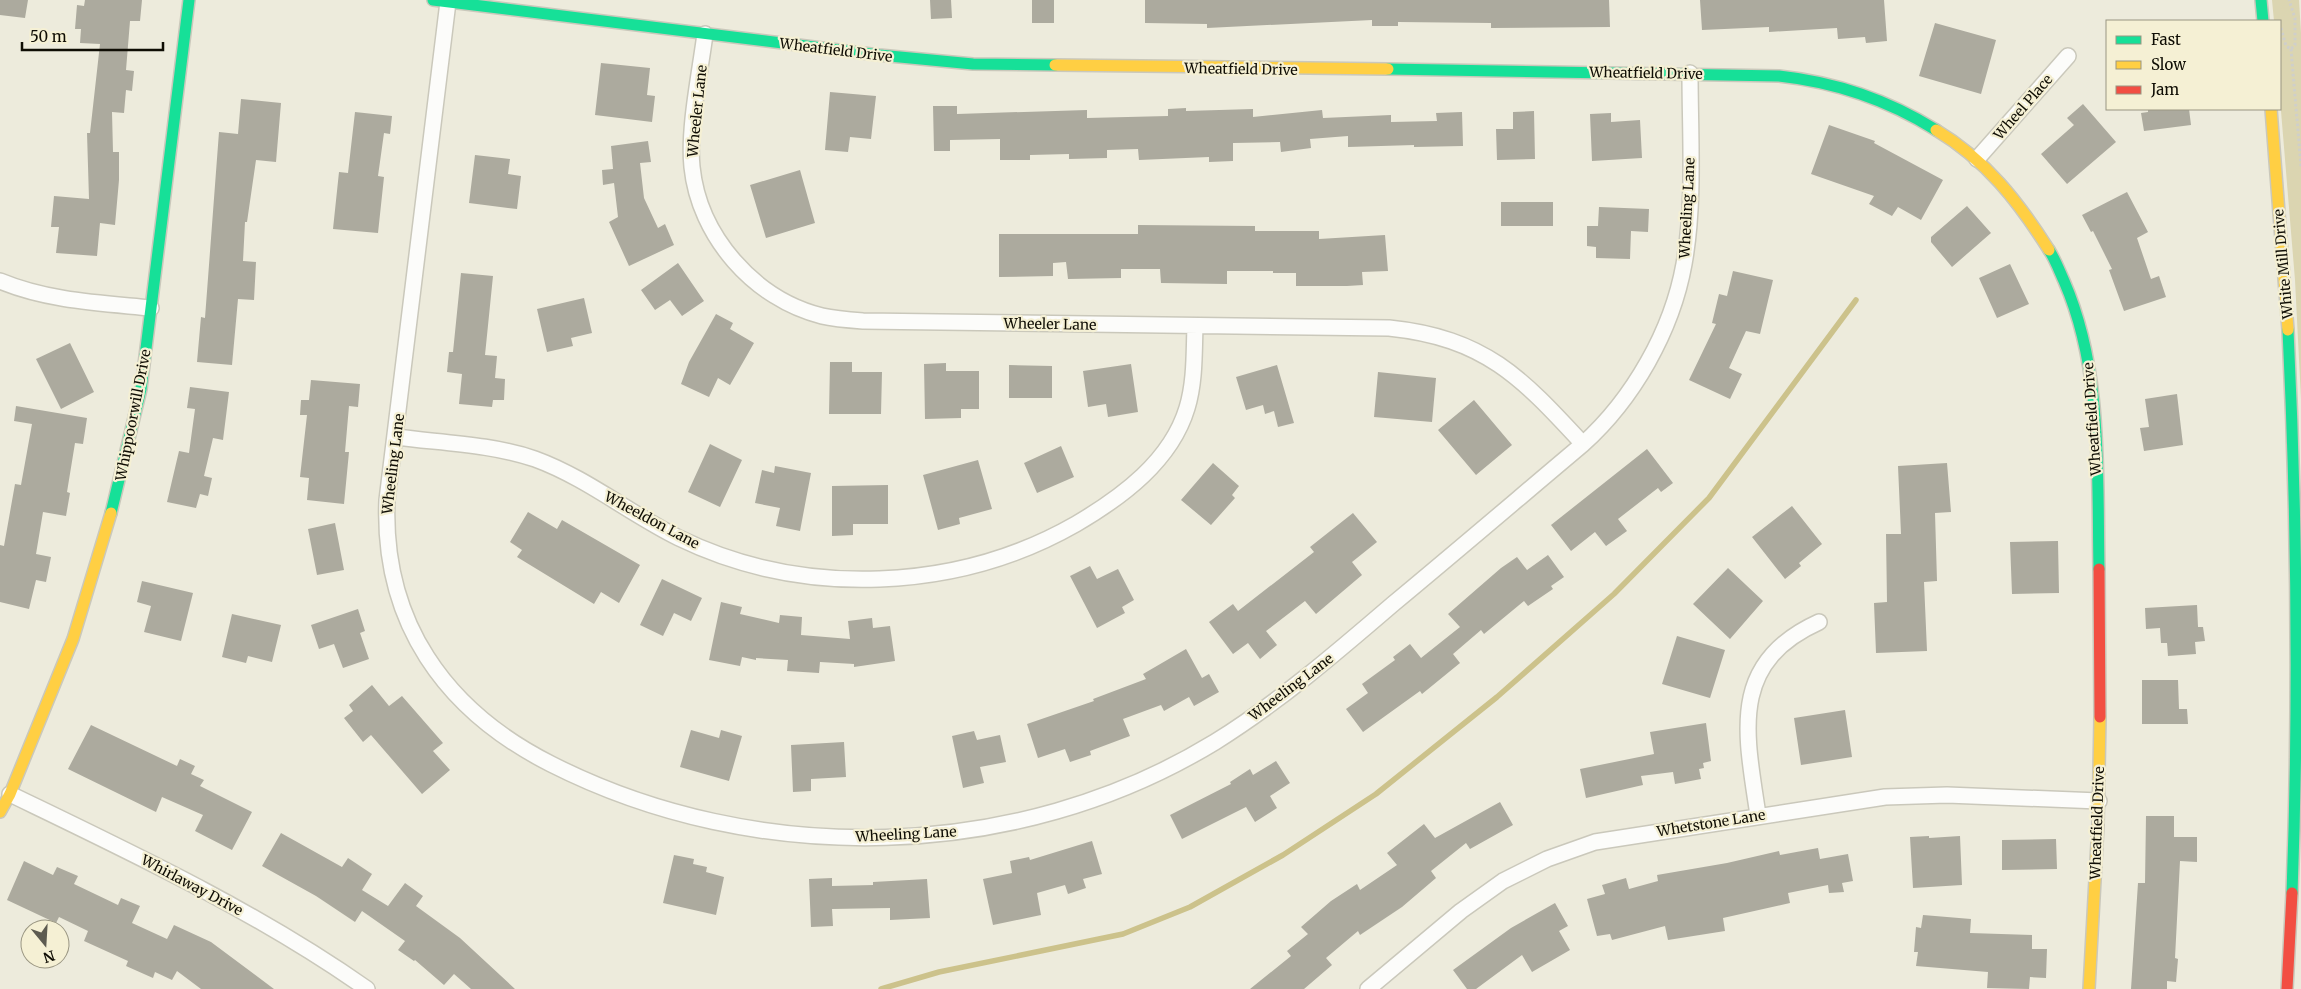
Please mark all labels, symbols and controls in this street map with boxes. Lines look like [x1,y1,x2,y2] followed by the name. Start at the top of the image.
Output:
[22,20,164,52] scale bar
[2106,20,2281,110] legend
[30,27,67,46] text: 50 m
[2151,30,2181,49] text: Fast
[778,34,893,66] street label: Wheatfield Drive
[2151,55,2186,74] text: Slow
[1183,59,1298,79] street label: Wheatfield Drive
[1588,63,1703,83] street label: Wheatfield Drive
[683,64,711,159] street label: Wheeler Lane
[1989,71,2056,144] street label: Wheel Place
[2150,80,2179,99] text: Jam
[1675,157,1699,260] street label: Wheeling Lane
[2269,208,2297,321] street label: White Mill Drive
[1002,314,1097,334] street label: Wheeler Lane
[111,348,155,483] street label: Whippoorwill Drive
[2079,362,2105,477] street label: Wheatfield Drive
[378,413,408,516] street label: Wheeling Lane
[601,487,703,553] street label: Wheeldon Lane
[1244,649,1337,725] street label: Wheeling Lane
[2086,766,2108,881] street label: Wheatfield Drive
[1654,806,1767,841] street label: Whetstone Lane
[854,822,957,846] street label: Wheeling Lane
[137,850,246,919] street label: Whirlaway Drive
[20,919,70,969] north arrow
[41,946,57,967] text: N

